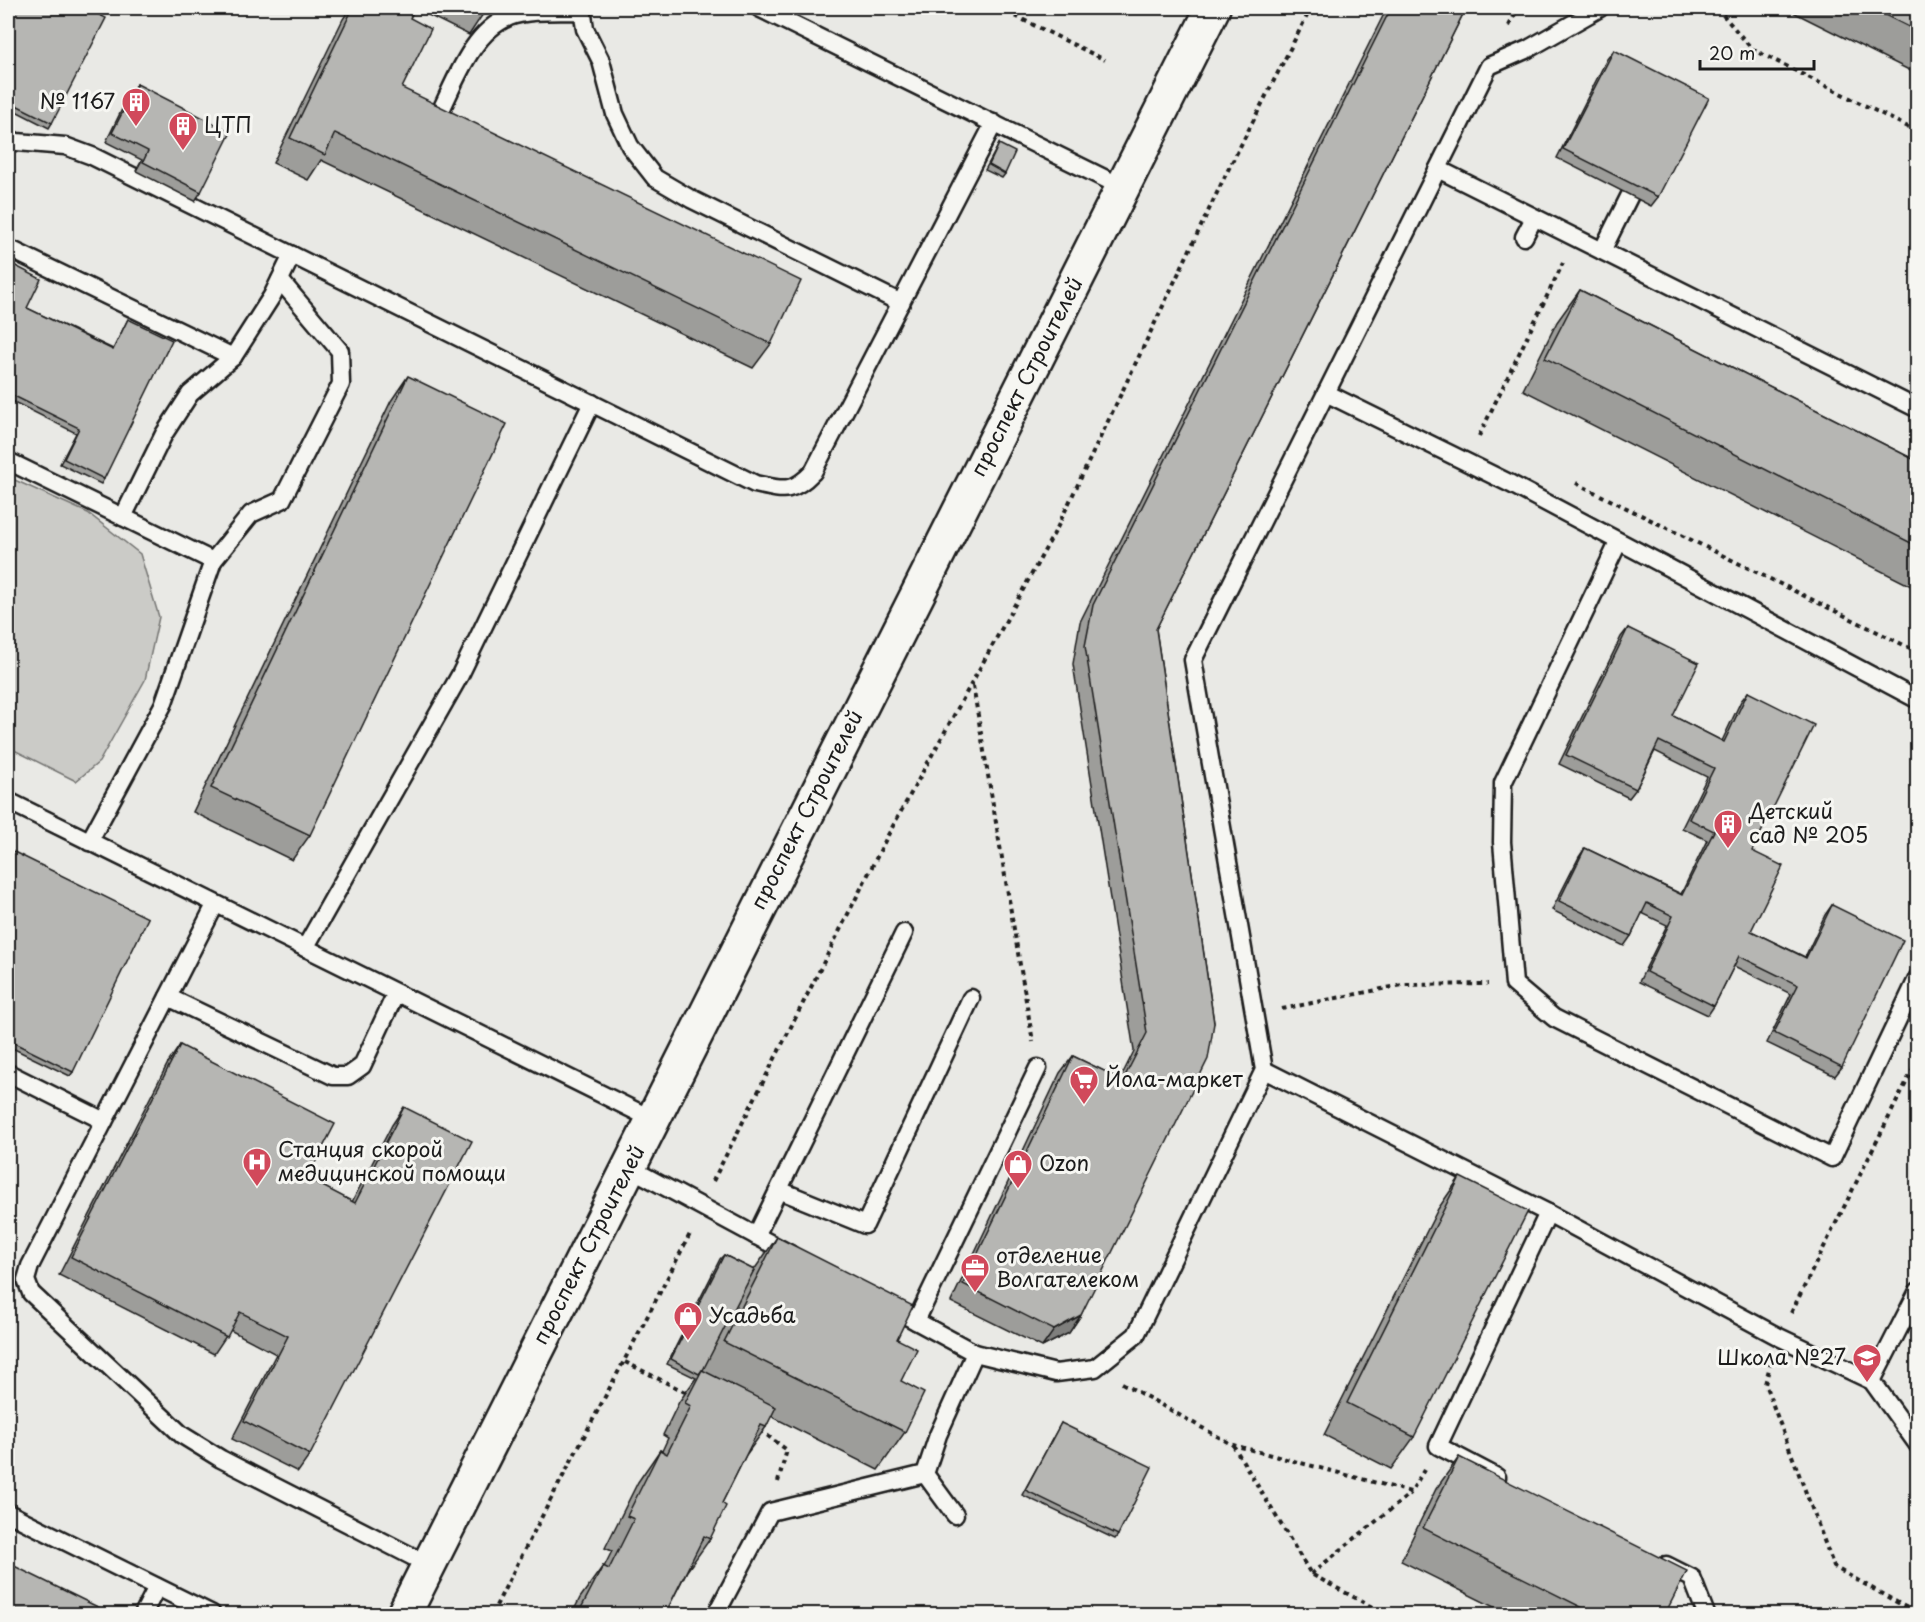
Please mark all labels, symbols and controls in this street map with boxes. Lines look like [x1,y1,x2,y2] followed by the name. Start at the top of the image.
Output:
[1700,33,1814,71] scale bar
[1709,39,1755,66] text: 20 m
[39,84,115,116] place label: № 1167
[120,86,152,128] building icon: № 1167
[204,108,252,140] place label: ЦТП
[167,110,199,152] building icon: ЦТП
[961,271,1089,481] street label: проспект Строителей
[741,704,869,914] street label: проспект Строителей
[1748,794,1868,850] place label: Детский сад № 205
[1712,808,1744,850] building icon: Детский сад № 205
[1105,1062,1244,1094] place label: Йола-маркет
[1068,1064,1100,1106] supermarket icon: Йола-маркет
[278,1132,506,1188] place label: Станция скорой медицинской помощи
[523,1139,651,1349] street label: проспект Строителей
[241,1146,273,1188] hospital icon: Станция скорой медицинской помощи
[1039,1146,1089,1178] place label: Ozon
[1002,1148,1034,1190] shop icon: Ozon
[996,1238,1139,1294] place label: отделение Волгателеком
[959,1252,991,1294] office icon: отделение Волгателеком
[709,1298,795,1330] place label: Усадьба
[672,1300,704,1342] shop icon: Усадьба
[1717,1340,1846,1372] place label: Школа №27
[1851,1342,1883,1384] school or university icon: Школа №27

